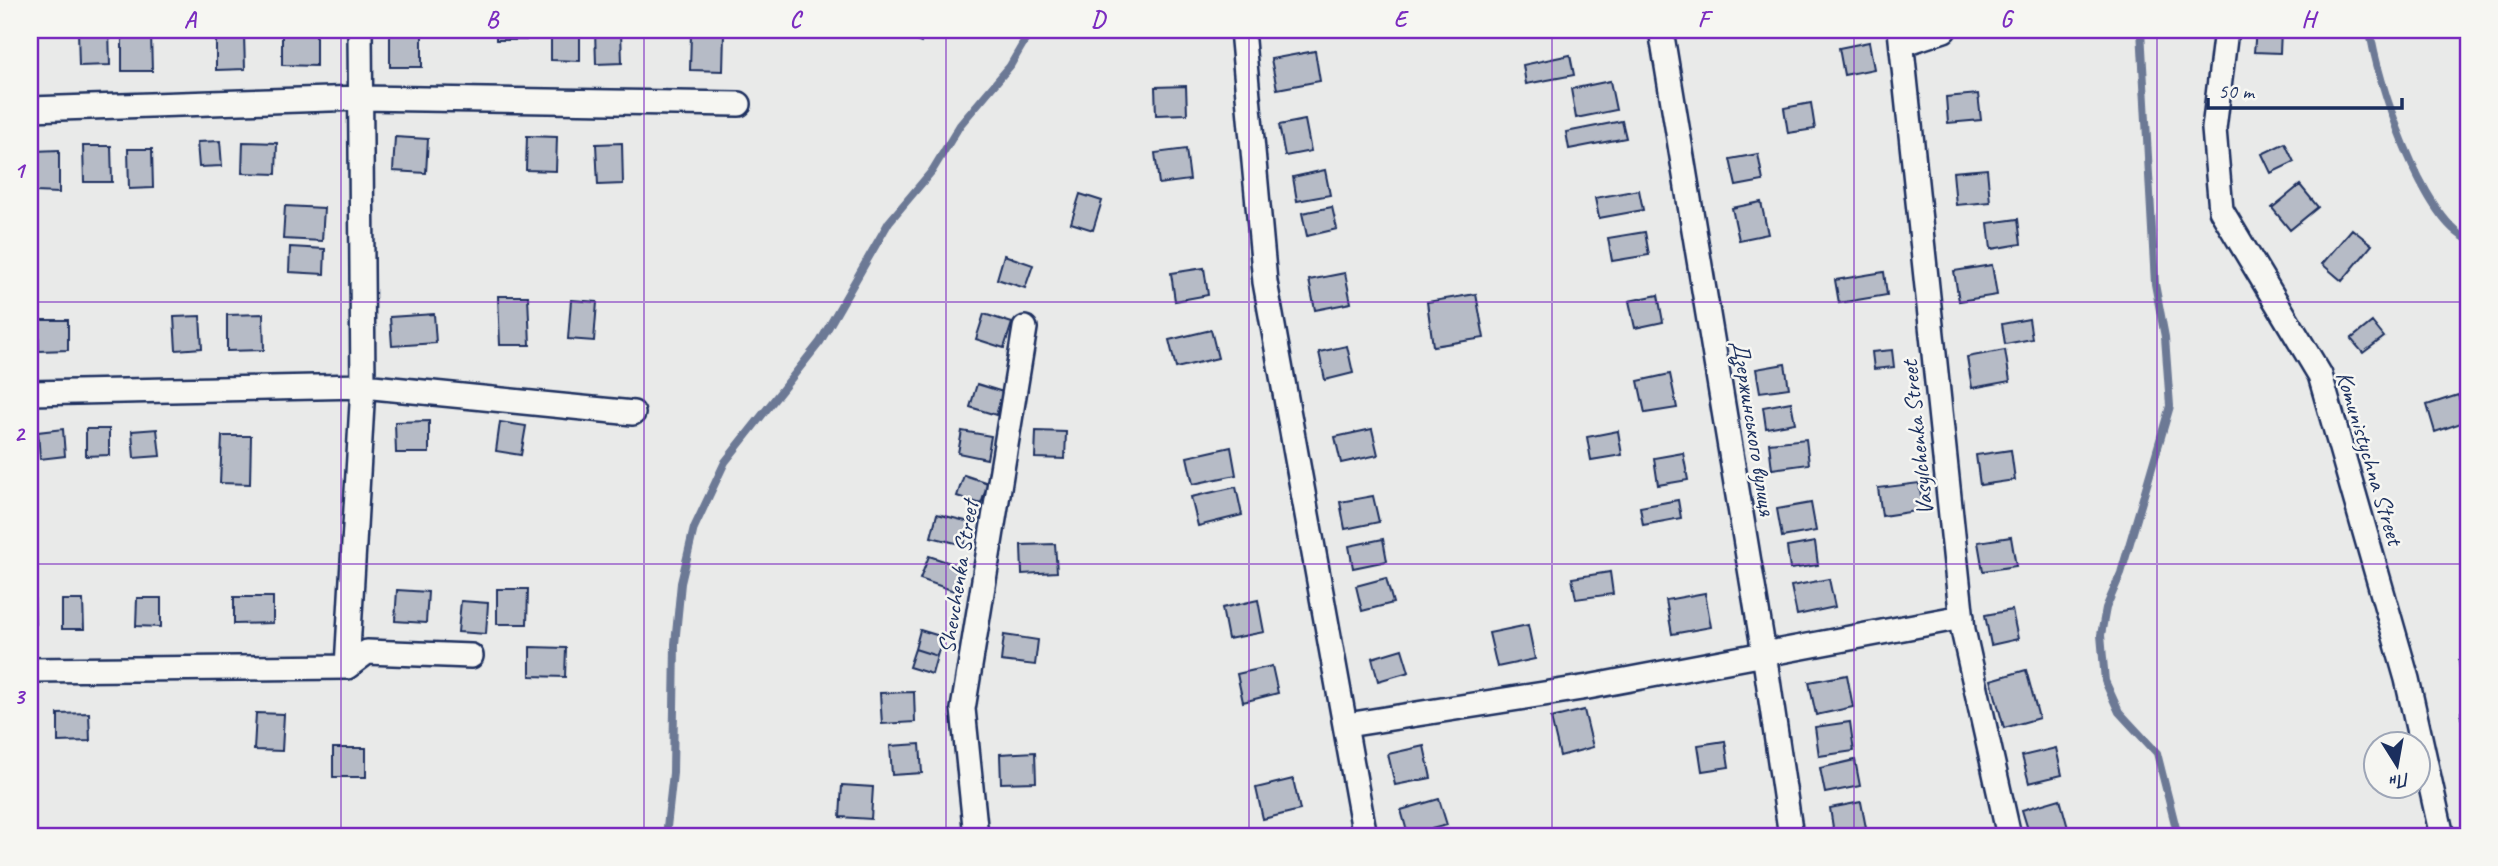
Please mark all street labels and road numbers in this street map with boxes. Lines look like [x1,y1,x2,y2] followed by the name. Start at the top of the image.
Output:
[1724,338,1783,519] street label: Дзержинського вулиця
[1894,357,1940,517] street label: Vasylchenka Street
[2329,367,2411,550] street label: Komunistychna Street
[931,495,985,656] street label: Shevchenka Street

